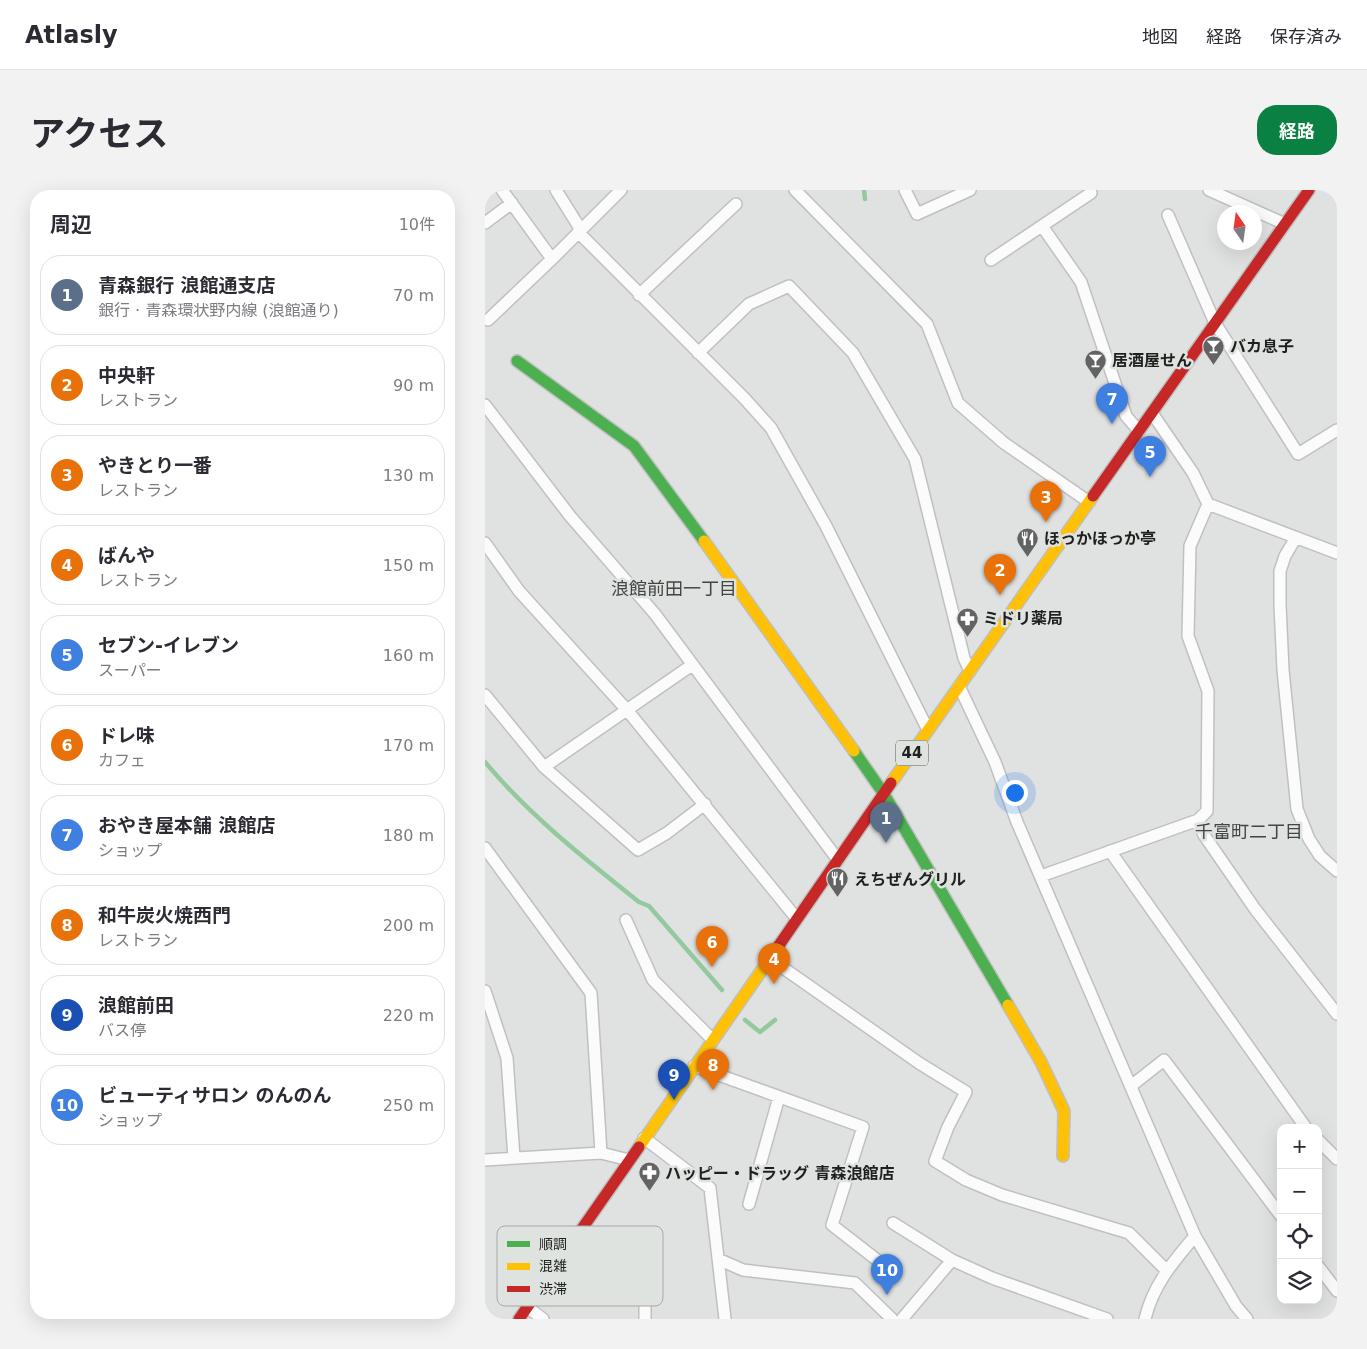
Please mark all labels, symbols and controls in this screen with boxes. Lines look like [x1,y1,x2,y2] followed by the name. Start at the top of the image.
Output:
[25,21,118,49] text: Atlasly
[1142,26,1178,47] text: 地図
[1206,26,1242,47] text: 経路
[1270,26,1342,47] text: 保存済み
[1257,105,1337,155] button: 経路
[30,114,168,154] text: アクセス
[1217,205,1262,250] north arrow
[50,213,92,237] text: 周辺
[399,215,435,234] text: 10件
[98,274,276,296] text: 青森銀行 浪館通支店
[61,286,73,305] text: 1
[393,286,434,305] text: 70 m
[98,301,339,320] text: 銀行 · 青森環状野内線 (浪館通り)
[1202,334,1226,365] bar icon: バカ息子
[1230,337,1294,356] place label: バカ息子
[1084,348,1108,379] bar icon: 居酒屋せん
[1112,351,1192,370] place label: 居酒屋せん
[98,364,155,386] text: 中央軒
[61,376,73,395] text: 2
[393,376,434,395] text: 90 m
[1096,383,1128,424] pin: 7
[98,391,178,410] text: レストラン
[1134,436,1166,477] pin: 5
[98,454,212,476] text: やきとり一番
[61,466,73,485] text: 3
[383,466,434,485] text: 130 m
[98,481,178,500] text: レストラン
[1030,481,1062,522] pin: 3
[1016,526,1040,557] restaurant icon: ほっかほっか亭
[1044,529,1156,548] place label: ほっかほっか亭
[98,544,155,566] text: ばんや
[984,554,1016,595] pin: 2
[61,556,73,575] text: 4
[383,556,434,575] text: 150 m
[98,571,178,590] text: レストラン
[611,578,737,599] district label: 浪館前田一丁目
[955,606,979,637] pharmacy icon: ミドリ薬局
[983,609,1063,628] place label: ミドリ薬局
[98,634,239,656] text: セブン-イレブン
[61,646,73,665] text: 5
[383,646,434,665] text: 160 m
[98,661,162,680] text: スーパー
[98,724,155,746] text: ドレ味
[61,736,73,755] text: 6
[383,736,434,755] text: 170 m
[896,740,928,766] road number: 44
[98,751,146,770] text: カフェ
[1002,780,1028,806] your location
[870,802,902,843] pin: 1
[98,814,276,836] text: おやき屋本舗 浪館店
[1195,821,1303,842] district label: 千富町二丁目
[61,826,73,845] text: 7
[383,826,434,845] text: 180 m
[98,841,162,860] text: ショップ
[826,867,850,898] restaurant icon: えちぜんグリル
[854,870,966,889] place label: えちぜんグリル
[98,904,231,926] text: 和牛炭火焼西門
[61,916,73,935] text: 8
[383,916,434,935] text: 200 m
[696,926,728,967] pin: 6
[98,931,178,950] text: レストラン
[758,943,790,984] pin: 4
[98,994,174,1016] text: 浪館前田
[61,1006,73,1025] text: 9
[383,1006,434,1025] text: 220 m
[98,1021,146,1040] text: バス停
[697,1049,729,1090] pin: 8
[658,1059,690,1100] pin: 9
[98,1084,331,1106] text: ビューティサロン のんのん
[56,1096,78,1115] text: 10
[383,1096,434,1115] text: 250 m
[98,1111,162,1130] text: ショップ
[1277,1124,1322,1304] map controls
[1277,1124,1322,1169] button: +
[637,1161,661,1192] pharmacy icon: ハッピー・ドラッグ 青森浪館店
[665,1164,895,1183] place label: ハッピー・ドラッグ 青森浪館店
[1277,1169,1322,1214] button: −
[1277,1214,1322,1259] button: locate
[497,1226,663,1306] legend
[539,1236,567,1252] text: 順調
[871,1254,903,1295] pin: 10
[539,1258,567,1274] text: 混雑
[1277,1259,1322,1304] button: layers
[539,1281,567,1297] text: 渋滞

